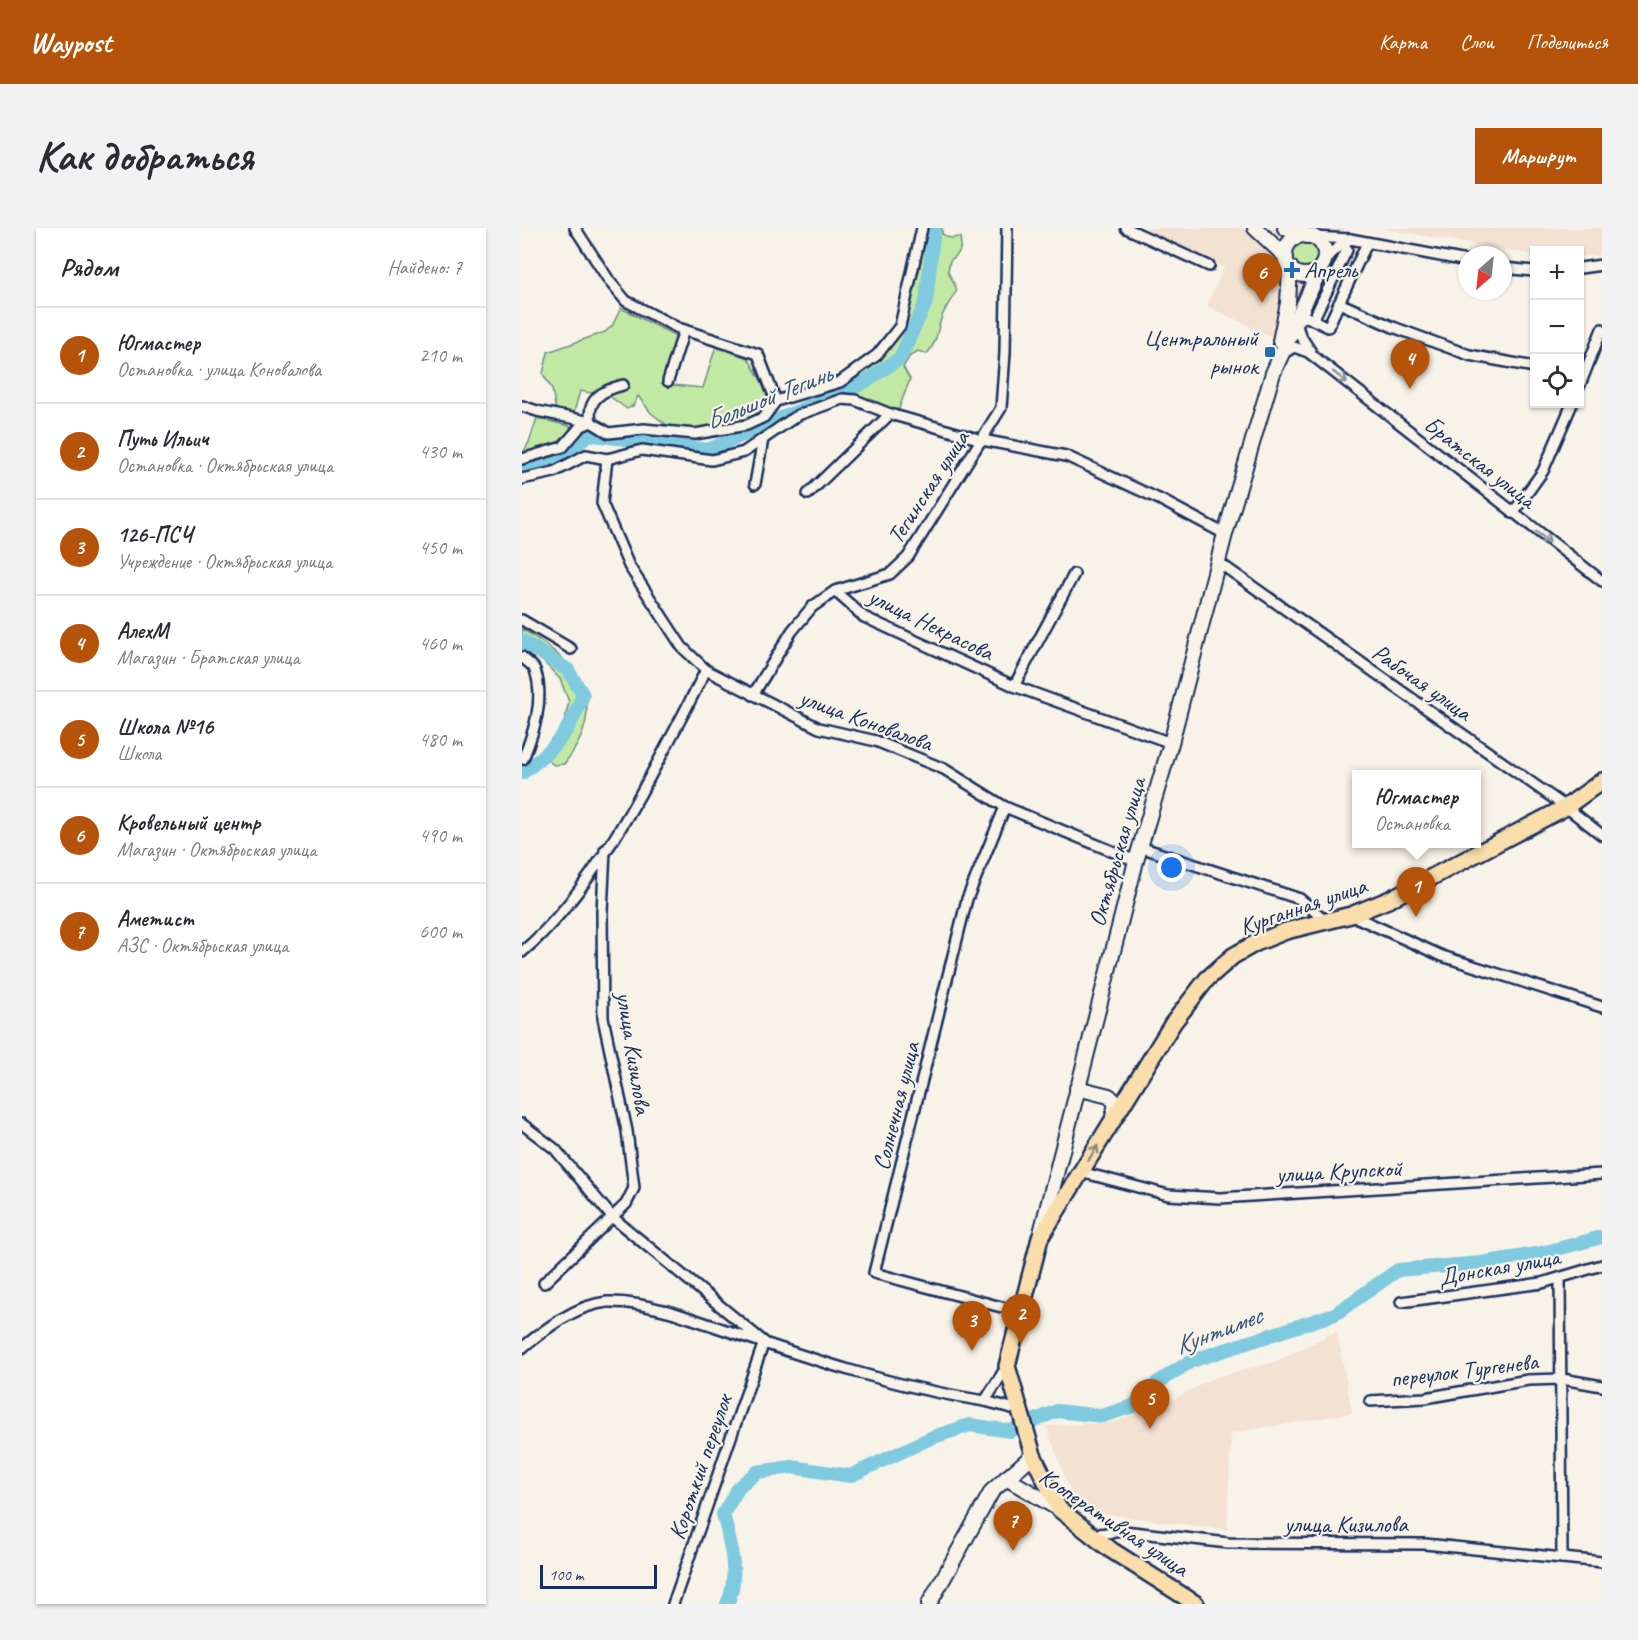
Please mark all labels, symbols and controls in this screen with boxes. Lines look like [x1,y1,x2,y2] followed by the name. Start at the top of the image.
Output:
[30,25,111,60] text: Waypost
[1379,29,1427,55] text: Карта
[1460,29,1494,55] text: Слои
[1527,29,1608,55] text: Поделиться
[1475,128,1602,184] button: Маршрут
[36,130,253,183] text: Как добраться
[1458,246,1512,300] north arrow
[1530,246,1584,408] map controls
[1530,246,1584,300] button: +
[60,251,118,284] text: Рядом
[1242,254,1282,303] pin: 6
[387,255,462,280] text: Найдено: 7
[1304,255,1359,285] place label: Апрель
[1285,263,1299,277] marker: Апрель
[1530,300,1584,354] button: −
[1144,323,1260,381] place label: Центральный рынок
[117,329,201,357] text: Югмастер
[1390,340,1430,389] pin: 4
[75,343,84,368] text: 1
[419,343,462,368] text: 210 m
[1263,345,1277,359] marker: Центральный рынок
[1530,354,1584,408] button: locate
[700,356,839,438] water label: Большой Тегинь
[117,357,321,382] text: Остановка · улица Коновалова
[1332,371,1348,384] one-way arrow
[1418,409,1543,516] street label: Братская улица
[880,423,977,549] street label: Тегинская улица
[117,425,209,453] text: Путь Ильич
[75,439,84,464] text: 2
[419,439,462,464] text: 430 m
[117,453,333,478] text: Остановка · Октябрьская улица
[117,521,193,549] text: 126-ПСЧ
[1535,530,1551,543] one-way arrow
[75,535,84,560] text: 3
[419,535,462,560] text: 450 m
[117,549,332,574] text: Учреждение · Октябрьская улица
[862,580,1000,668] street label: улица Некрасова
[117,617,168,645] text: АлехМ
[75,631,84,656] text: 4
[419,631,462,656] text: 460 m
[1366,637,1479,728] street label: Рабочая улица
[117,645,300,670] text: Магазин · Братская улица
[794,681,938,758] street label: улица Коновалова
[117,713,213,741] text: Школа №16
[75,727,84,752] text: 5
[419,727,462,752] text: 480 m
[117,741,161,766] text: Школа
[1352,770,1481,848] popup
[1081,772,1153,930] street label: Октябрьская улица
[1375,783,1458,811] text: Югмастер
[117,809,260,837] text: Кровельный центр
[1375,811,1450,836] text: Остановка
[75,823,84,848] text: 6
[419,823,462,848] text: 490 m
[117,837,317,862] text: Магазин · Октябрьская улица
[1157,853,1186,882] your location
[1396,868,1436,917] pin: 1
[1236,870,1372,942] street label: Курганная улица
[117,905,193,933] text: Аметист
[75,919,84,944] text: 7
[419,919,462,944] text: 600 m
[117,933,288,958] text: АЗС · Октябрьская улица
[609,988,659,1118] street label: улица Кизилова
[866,1037,927,1173] street label: Солнечная улица
[1087,1145,1099,1161] one-way arrow
[1273,1153,1405,1189] street label: улица Крупской
[1436,1241,1564,1292] street label: Донская улица
[1002,1294,1040,1344] pin: 2
[1170,1298,1269,1362] water label: Кунтимес
[952,1302,992,1351] pin: 3
[1389,1346,1541,1394] street label: переулок Тургенева
[1130,1380,1170,1429] pin: 5
[661,1389,739,1543] street label: Короткий переулок
[1034,1461,1196,1584] street label: Кооперативная улица
[994,1502,1032,1551] pin: 7
[1282,1509,1409,1539] street label: улица Кизилова
[540,1562,657,1590] scale bar
[549,1565,583,1585] text: 100 m

